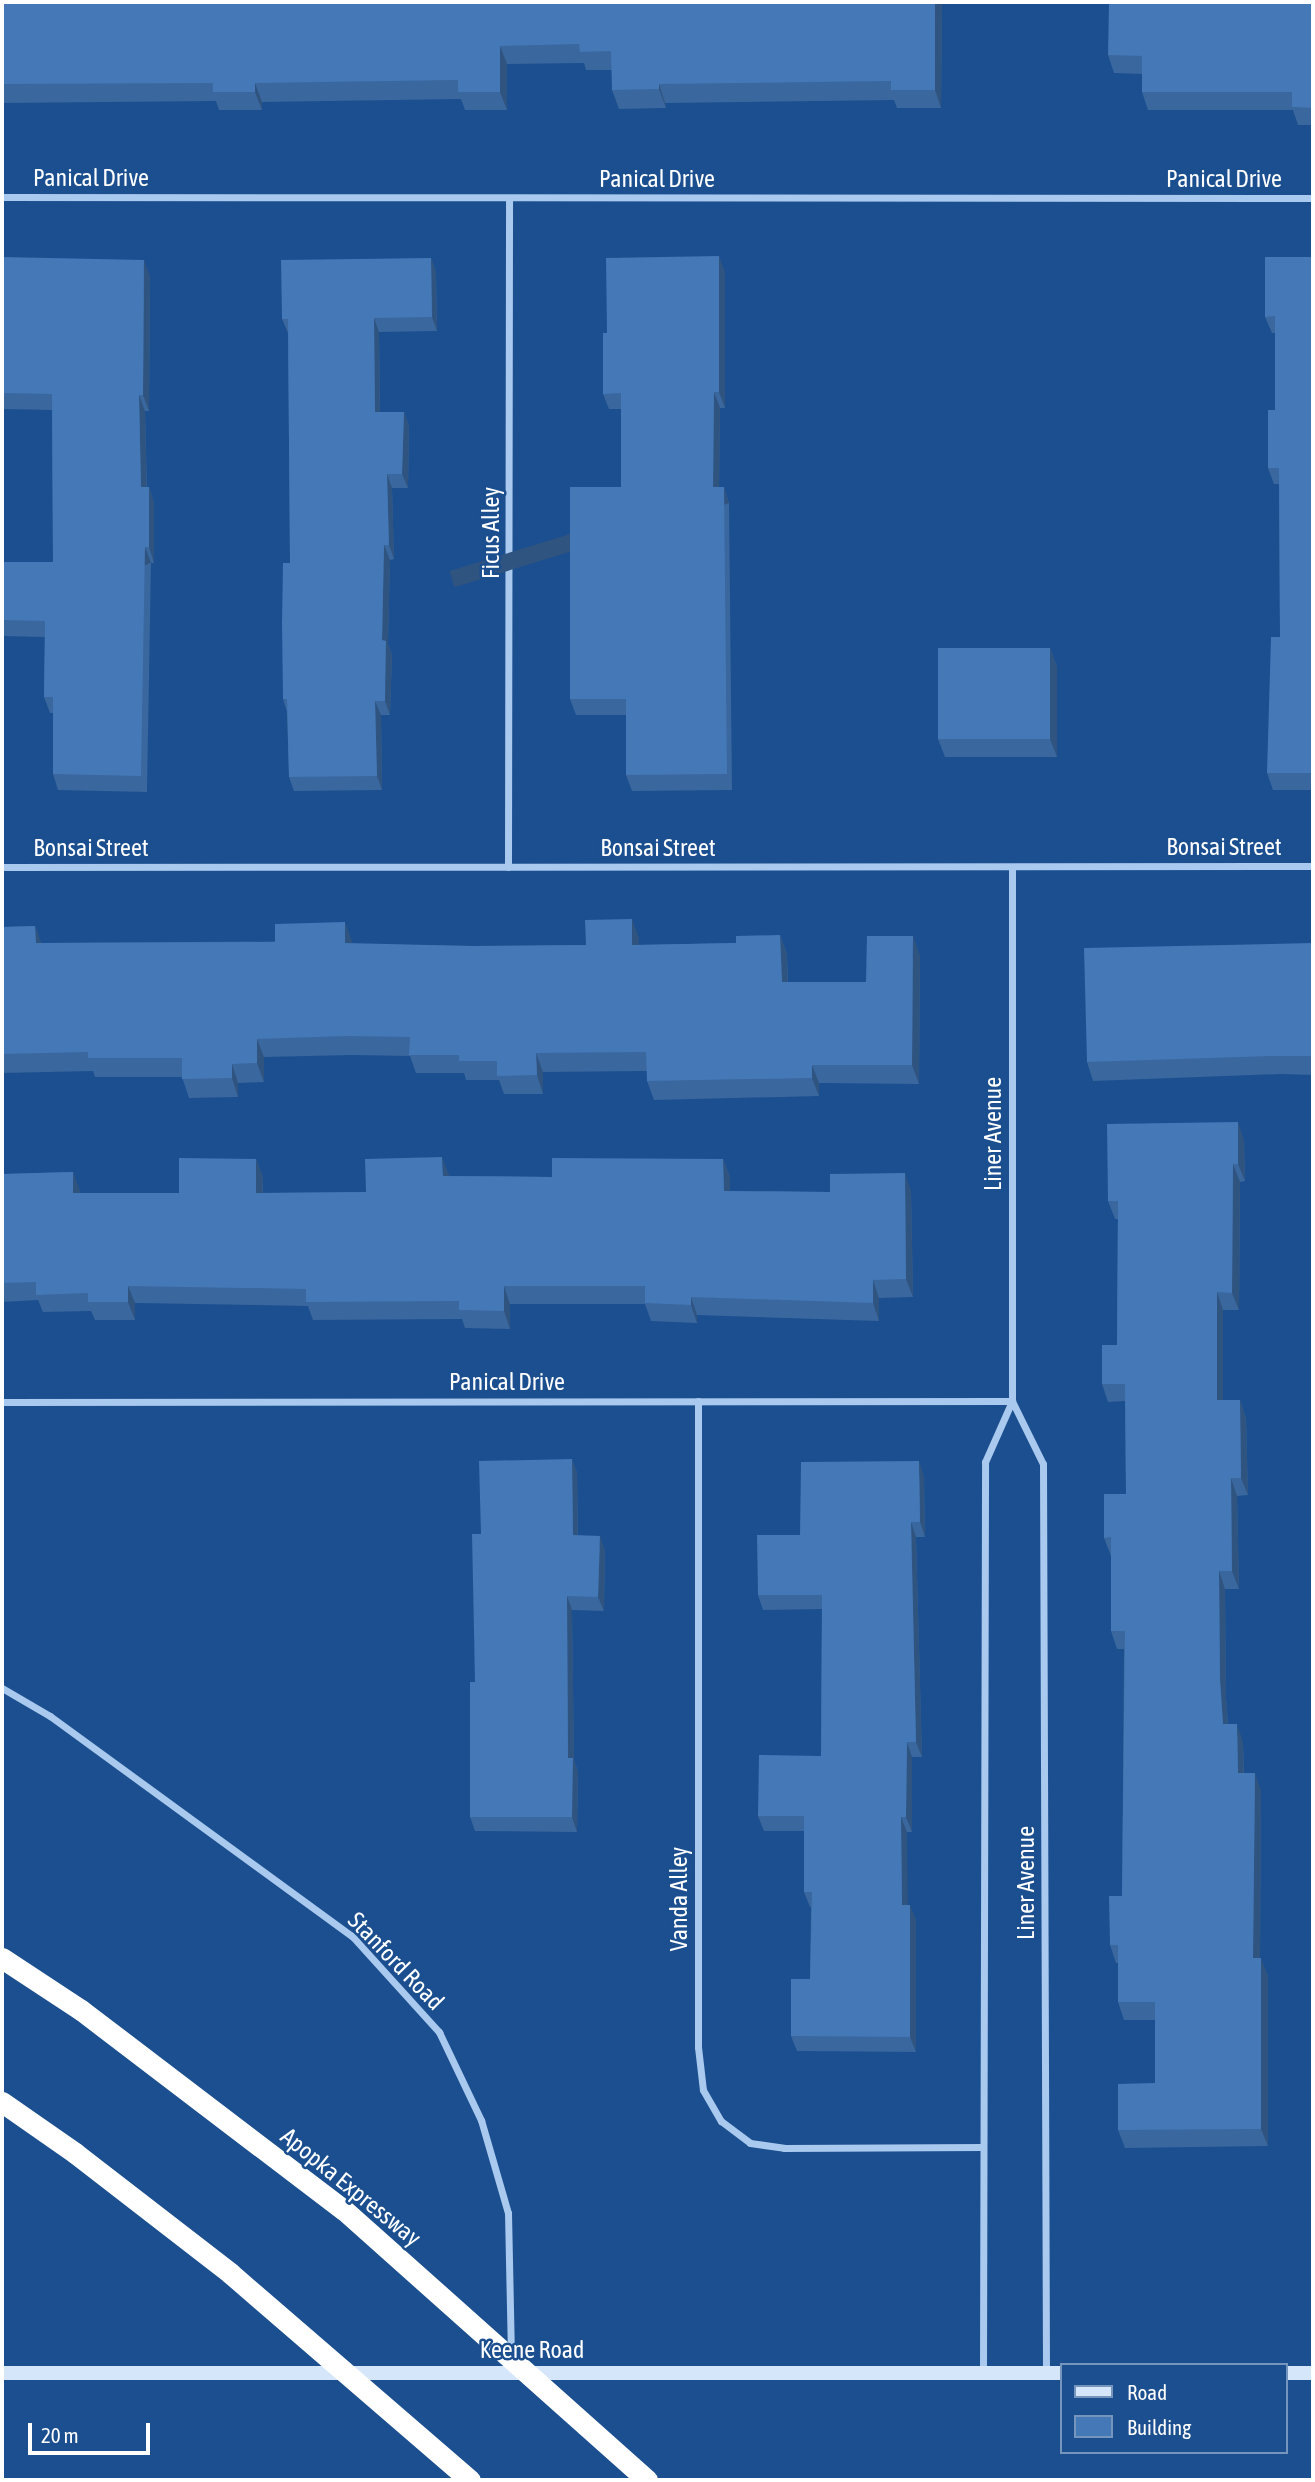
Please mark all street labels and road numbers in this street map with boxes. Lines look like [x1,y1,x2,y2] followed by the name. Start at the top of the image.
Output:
[33,164,149,192] street label: Panical Drive
[599,165,715,193] street label: Panical Drive
[1166,165,1282,193] street label: Panical Drive
[477,487,505,579] street label: Ficus Alley
[1166,833,1282,861] street label: Bonsai Street
[33,834,149,862] street label: Bonsai Street
[600,834,716,862] street label: Bonsai Street
[979,1077,1007,1191] street label: Liner Avenue
[449,1368,565,1396] street label: Panical Drive
[1012,1826,1040,1940] street label: Liner Avenue
[665,1847,693,1951] street label: Vanda Alley
[342,1906,450,2016] street label: Stanford Road
[275,2122,427,2252] street label: Apopka Expressway
[480,2336,584,2364] street label: Keene Road

